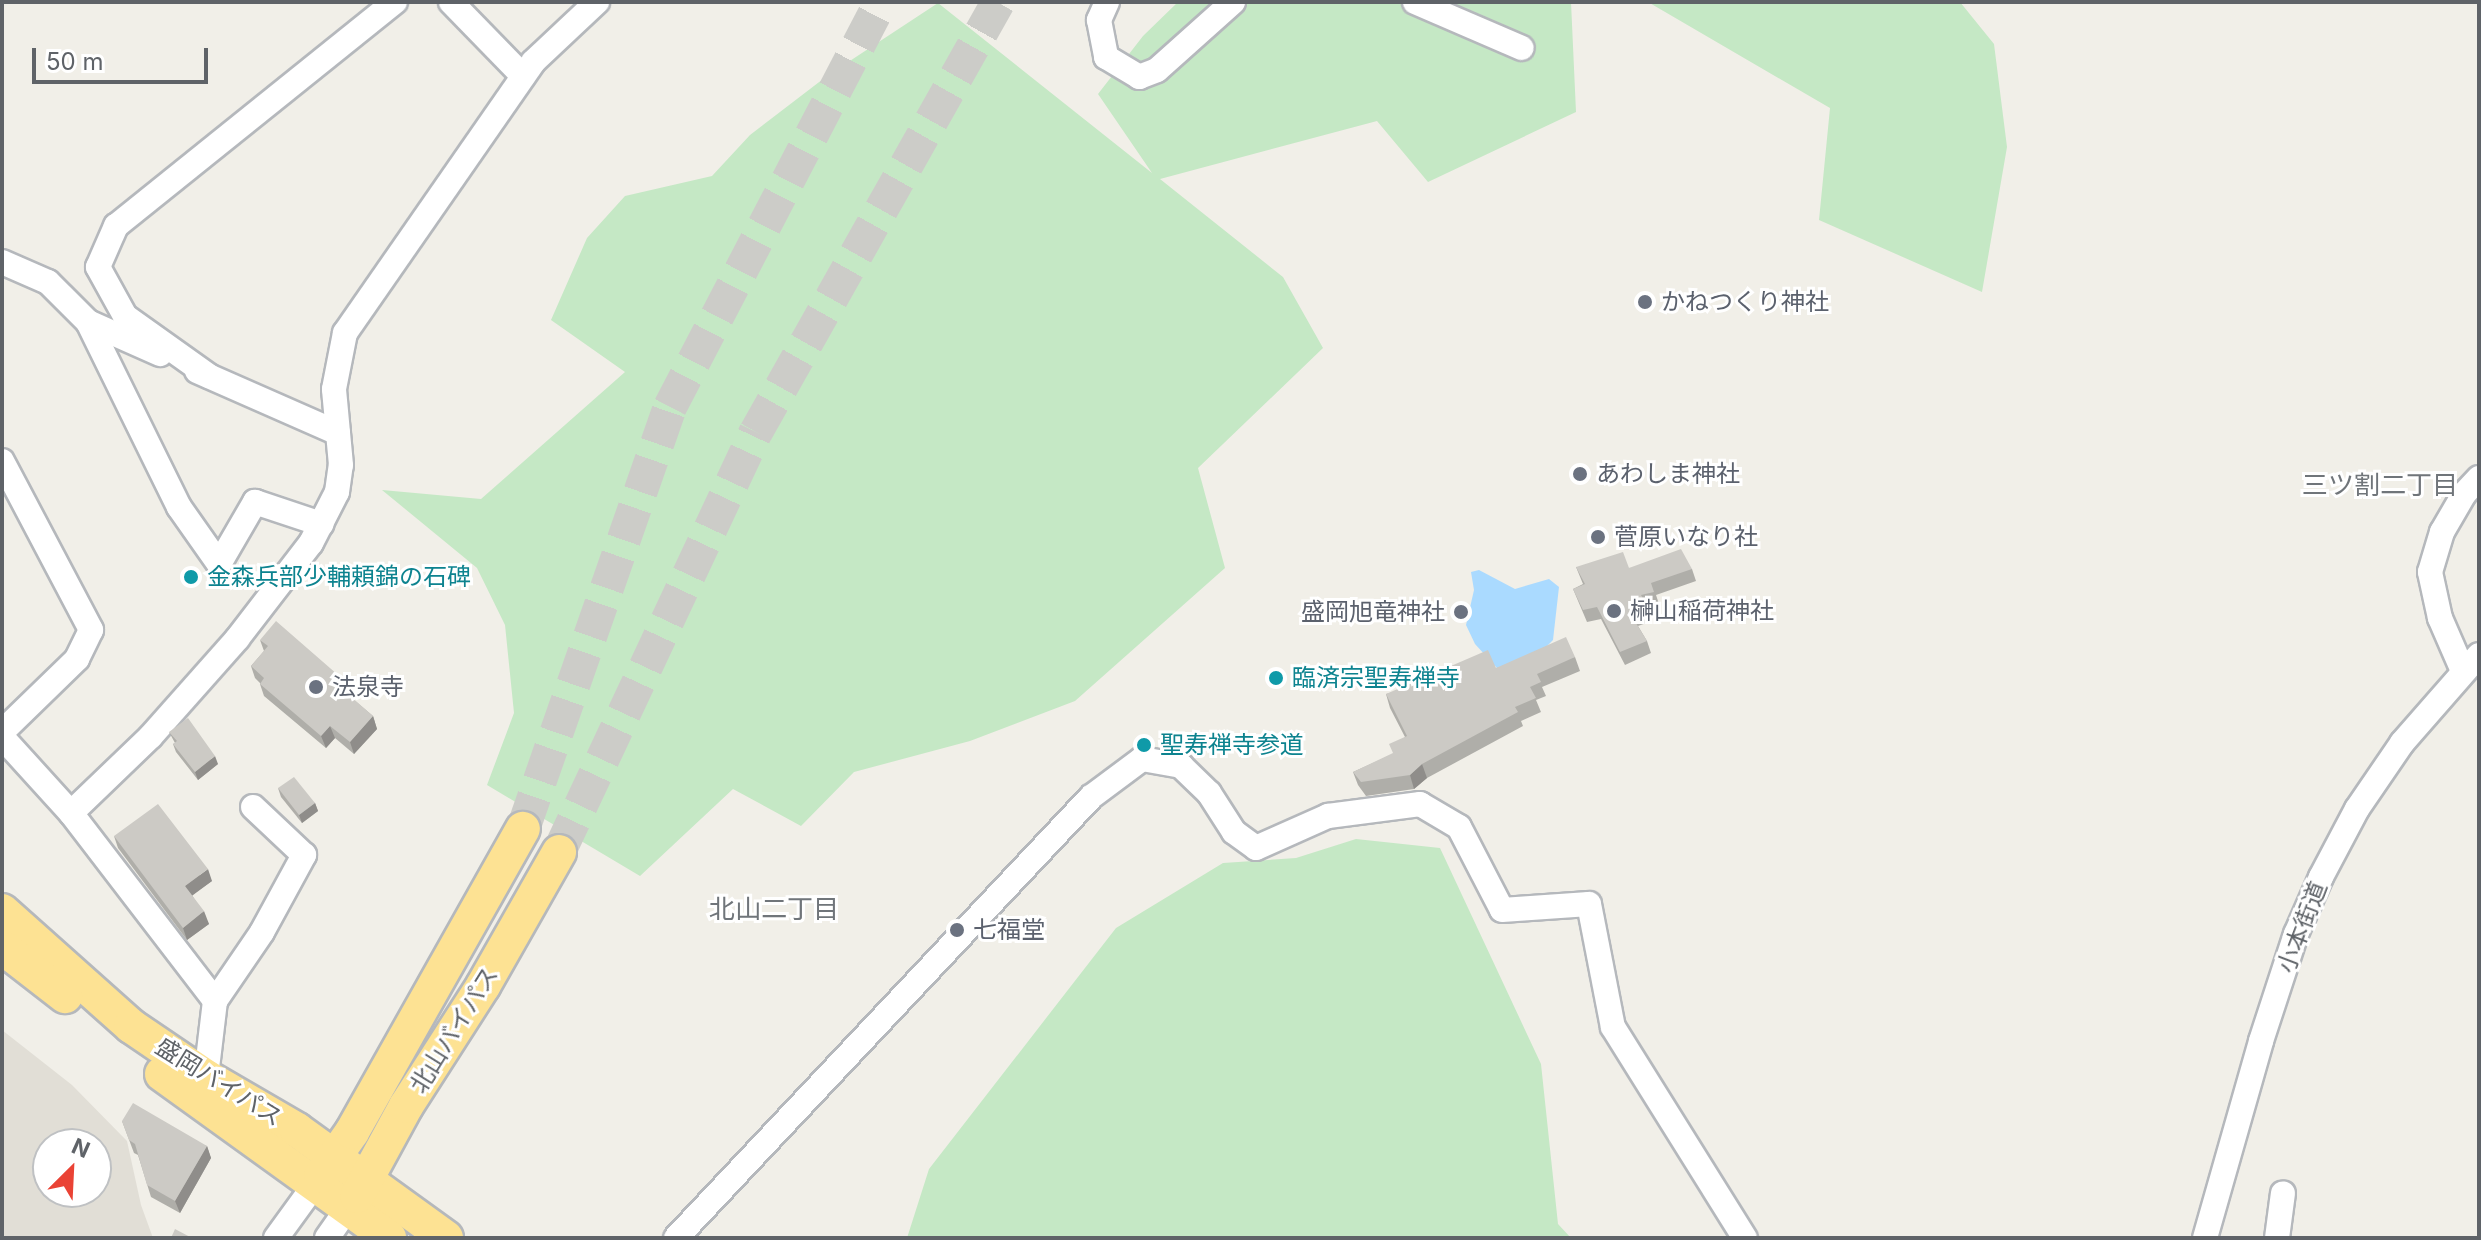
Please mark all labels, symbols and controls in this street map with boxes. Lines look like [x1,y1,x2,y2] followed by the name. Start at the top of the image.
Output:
[36,32,212,82] scale bar
[46,47,104,76] text: 50 m
[1661,288,1829,316] place label: かねつくり神社
[1636,293,1654,311] marker: かねつくり神社
[1596,460,1740,488] place label: あわしま神社
[1571,465,1589,483] marker: あわしま神社
[2302,469,2458,501] district label: 三ツ割二丁目
[1614,523,1758,551] place label: 菅原いなり社
[1589,528,1607,546] marker: 菅原いなり社
[207,563,471,591] place label: 金森兵部少輔頼錦の石碑
[182,568,200,586] marker: 金森兵部少輔頼錦の石碑
[1630,597,1774,625] place label: 榊山稲荷神社
[1301,598,1445,626] place label: 盛岡旭竜神社
[1605,602,1623,620] marker: 榊山稲荷神社
[1452,603,1470,621] marker: 盛岡旭竜神社
[1292,664,1460,692] place label: 臨済宗聖寿禅寺
[1267,669,1285,687] marker: 臨済宗聖寿禅寺
[332,673,404,701] place label: 法泉寺
[307,678,325,696] marker: 法泉寺
[1160,731,1304,759] place label: 聖寿禅寺参道
[1135,736,1153,754] marker: 聖寿禅寺参道
[2271,877,2333,977] street label: 小本街道
[709,893,839,925] district label: 北山二丁目
[973,916,1045,944] place label: 七福堂
[948,921,966,939] marker: 七福堂
[404,961,504,1099] street label: 北山バイパス
[150,1032,288,1132] street label: 盛岡バイパス
[32,1128,112,1208] north arrow
[68,1133,94,1163] text: N

